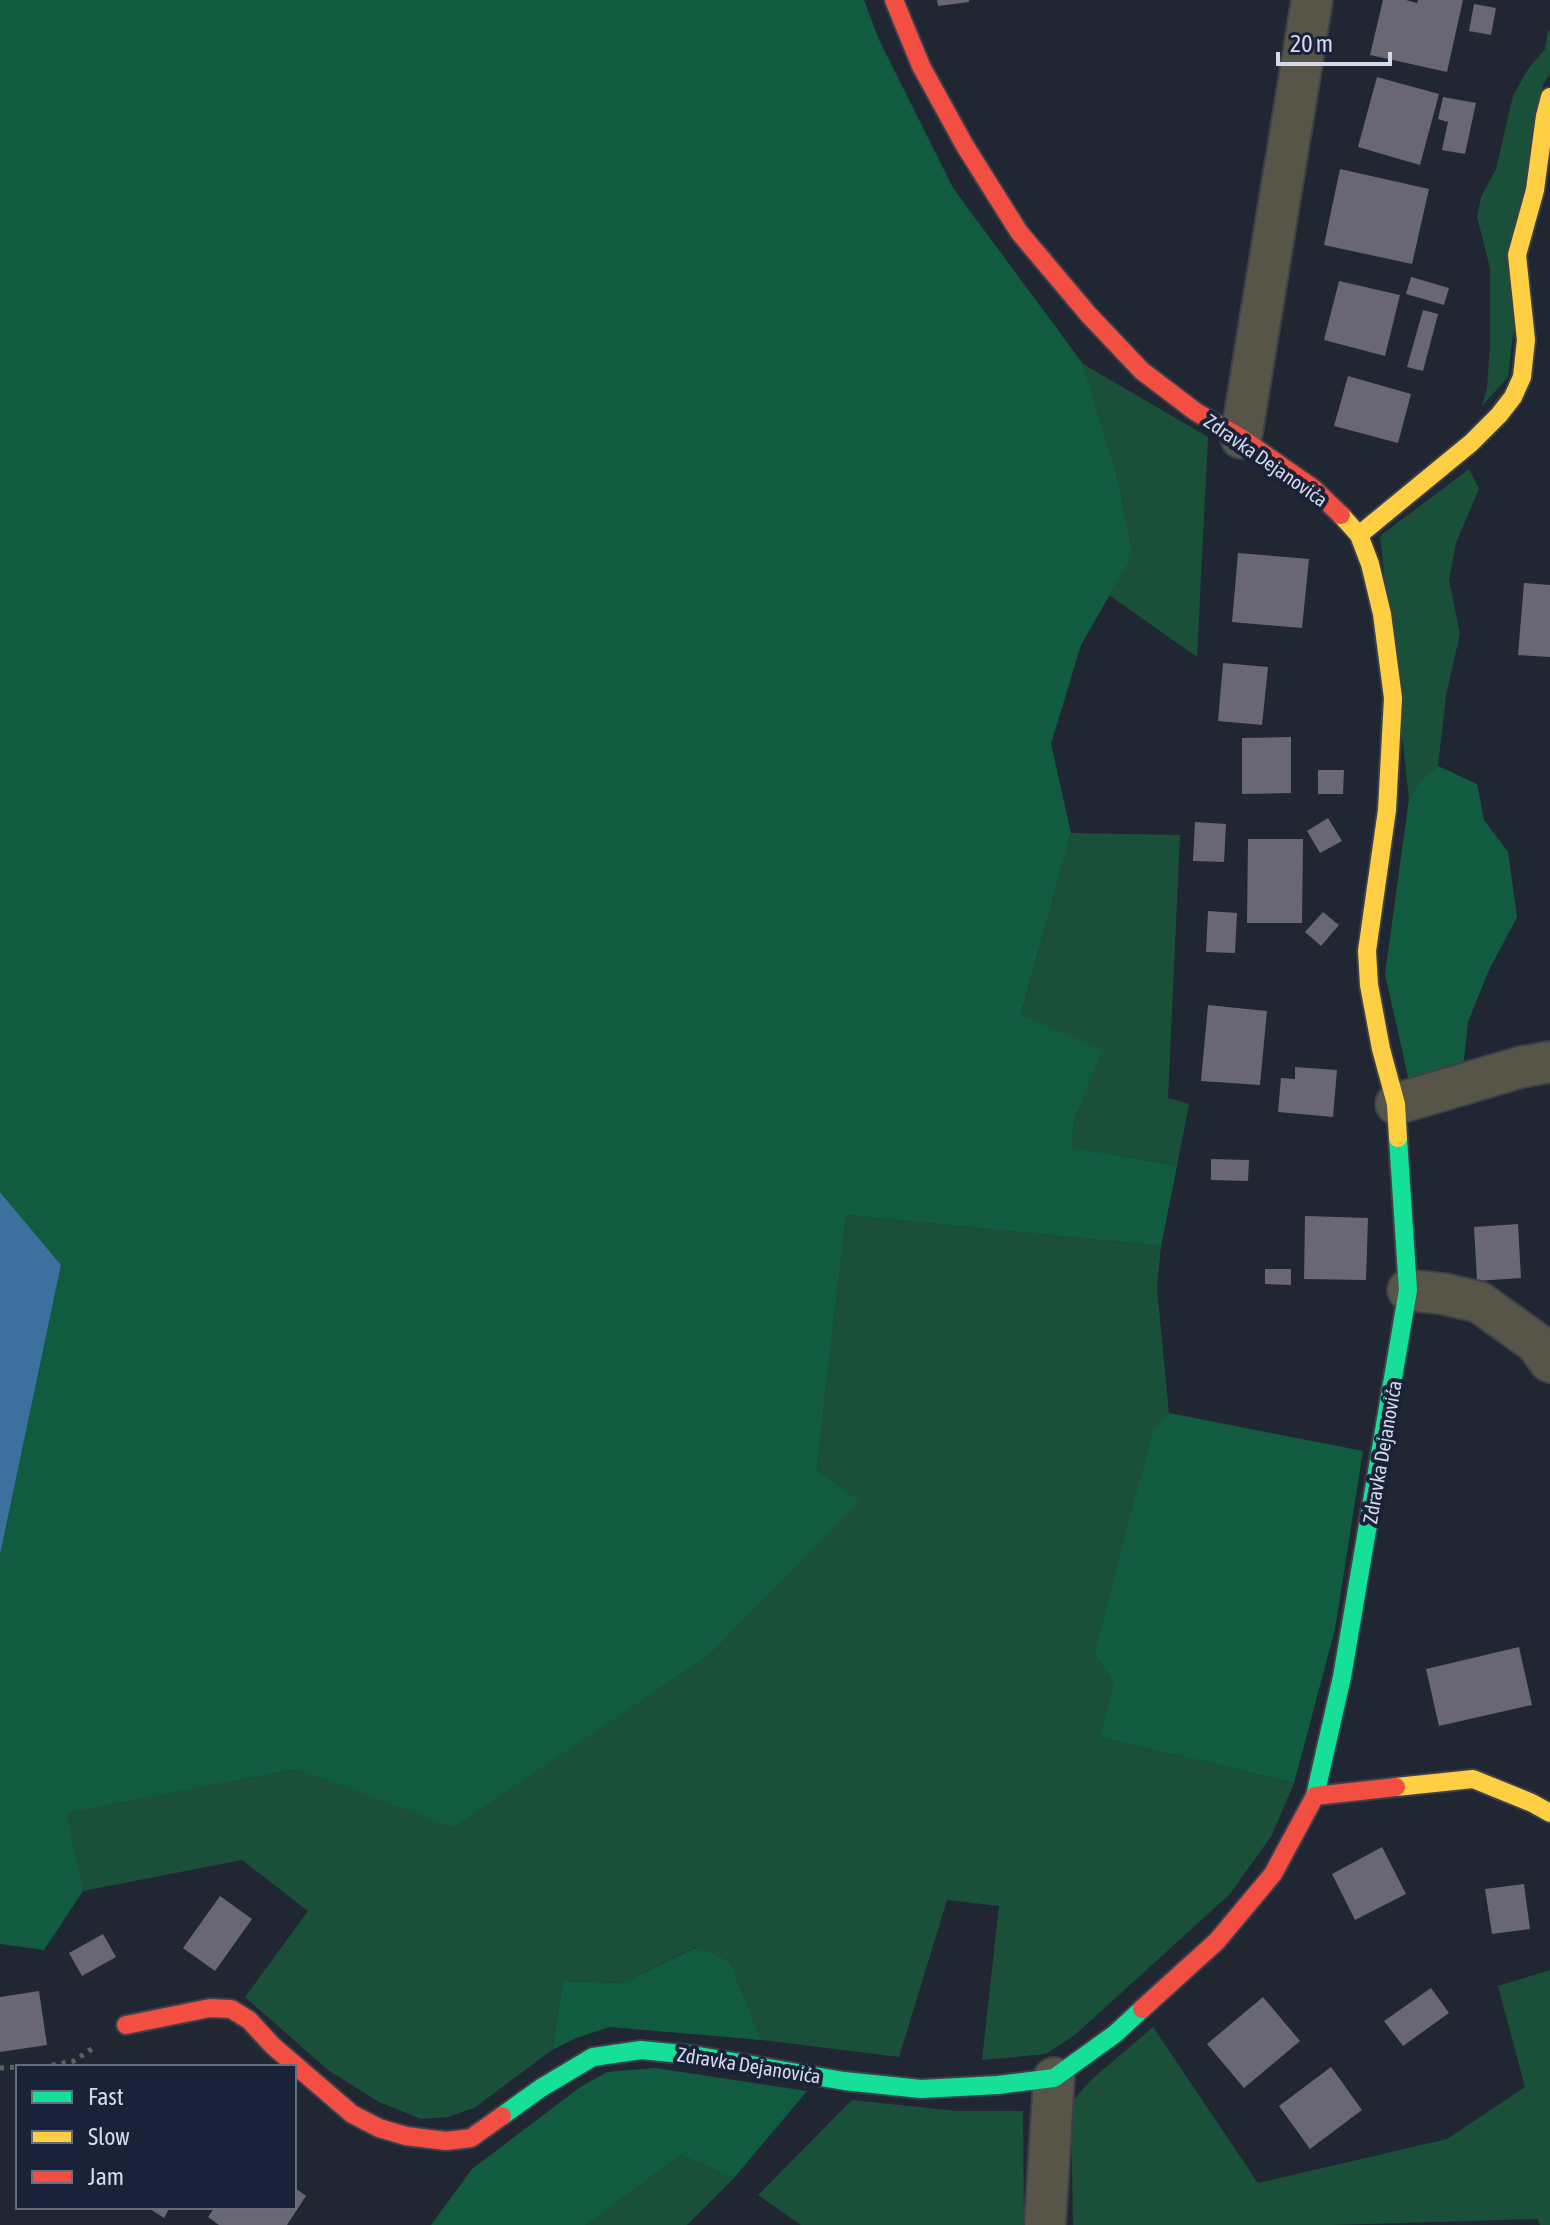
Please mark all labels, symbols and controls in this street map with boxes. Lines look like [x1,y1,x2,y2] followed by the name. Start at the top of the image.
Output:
[1278,16,1390,66] scale bar
[1290,30,1333,57] text: 20 m
[1200,409,1332,511] street label: Zdravka Dejanovića
[1358,1379,1406,1525] street label: Zdravka Dejanovića
[676,2042,822,2088] street label: Zdravka Dejanovića
[16,2065,296,2209] legend
[88,2083,124,2110] text: Fast
[88,2123,130,2150] text: Slow
[88,2163,124,2190] text: Jam

